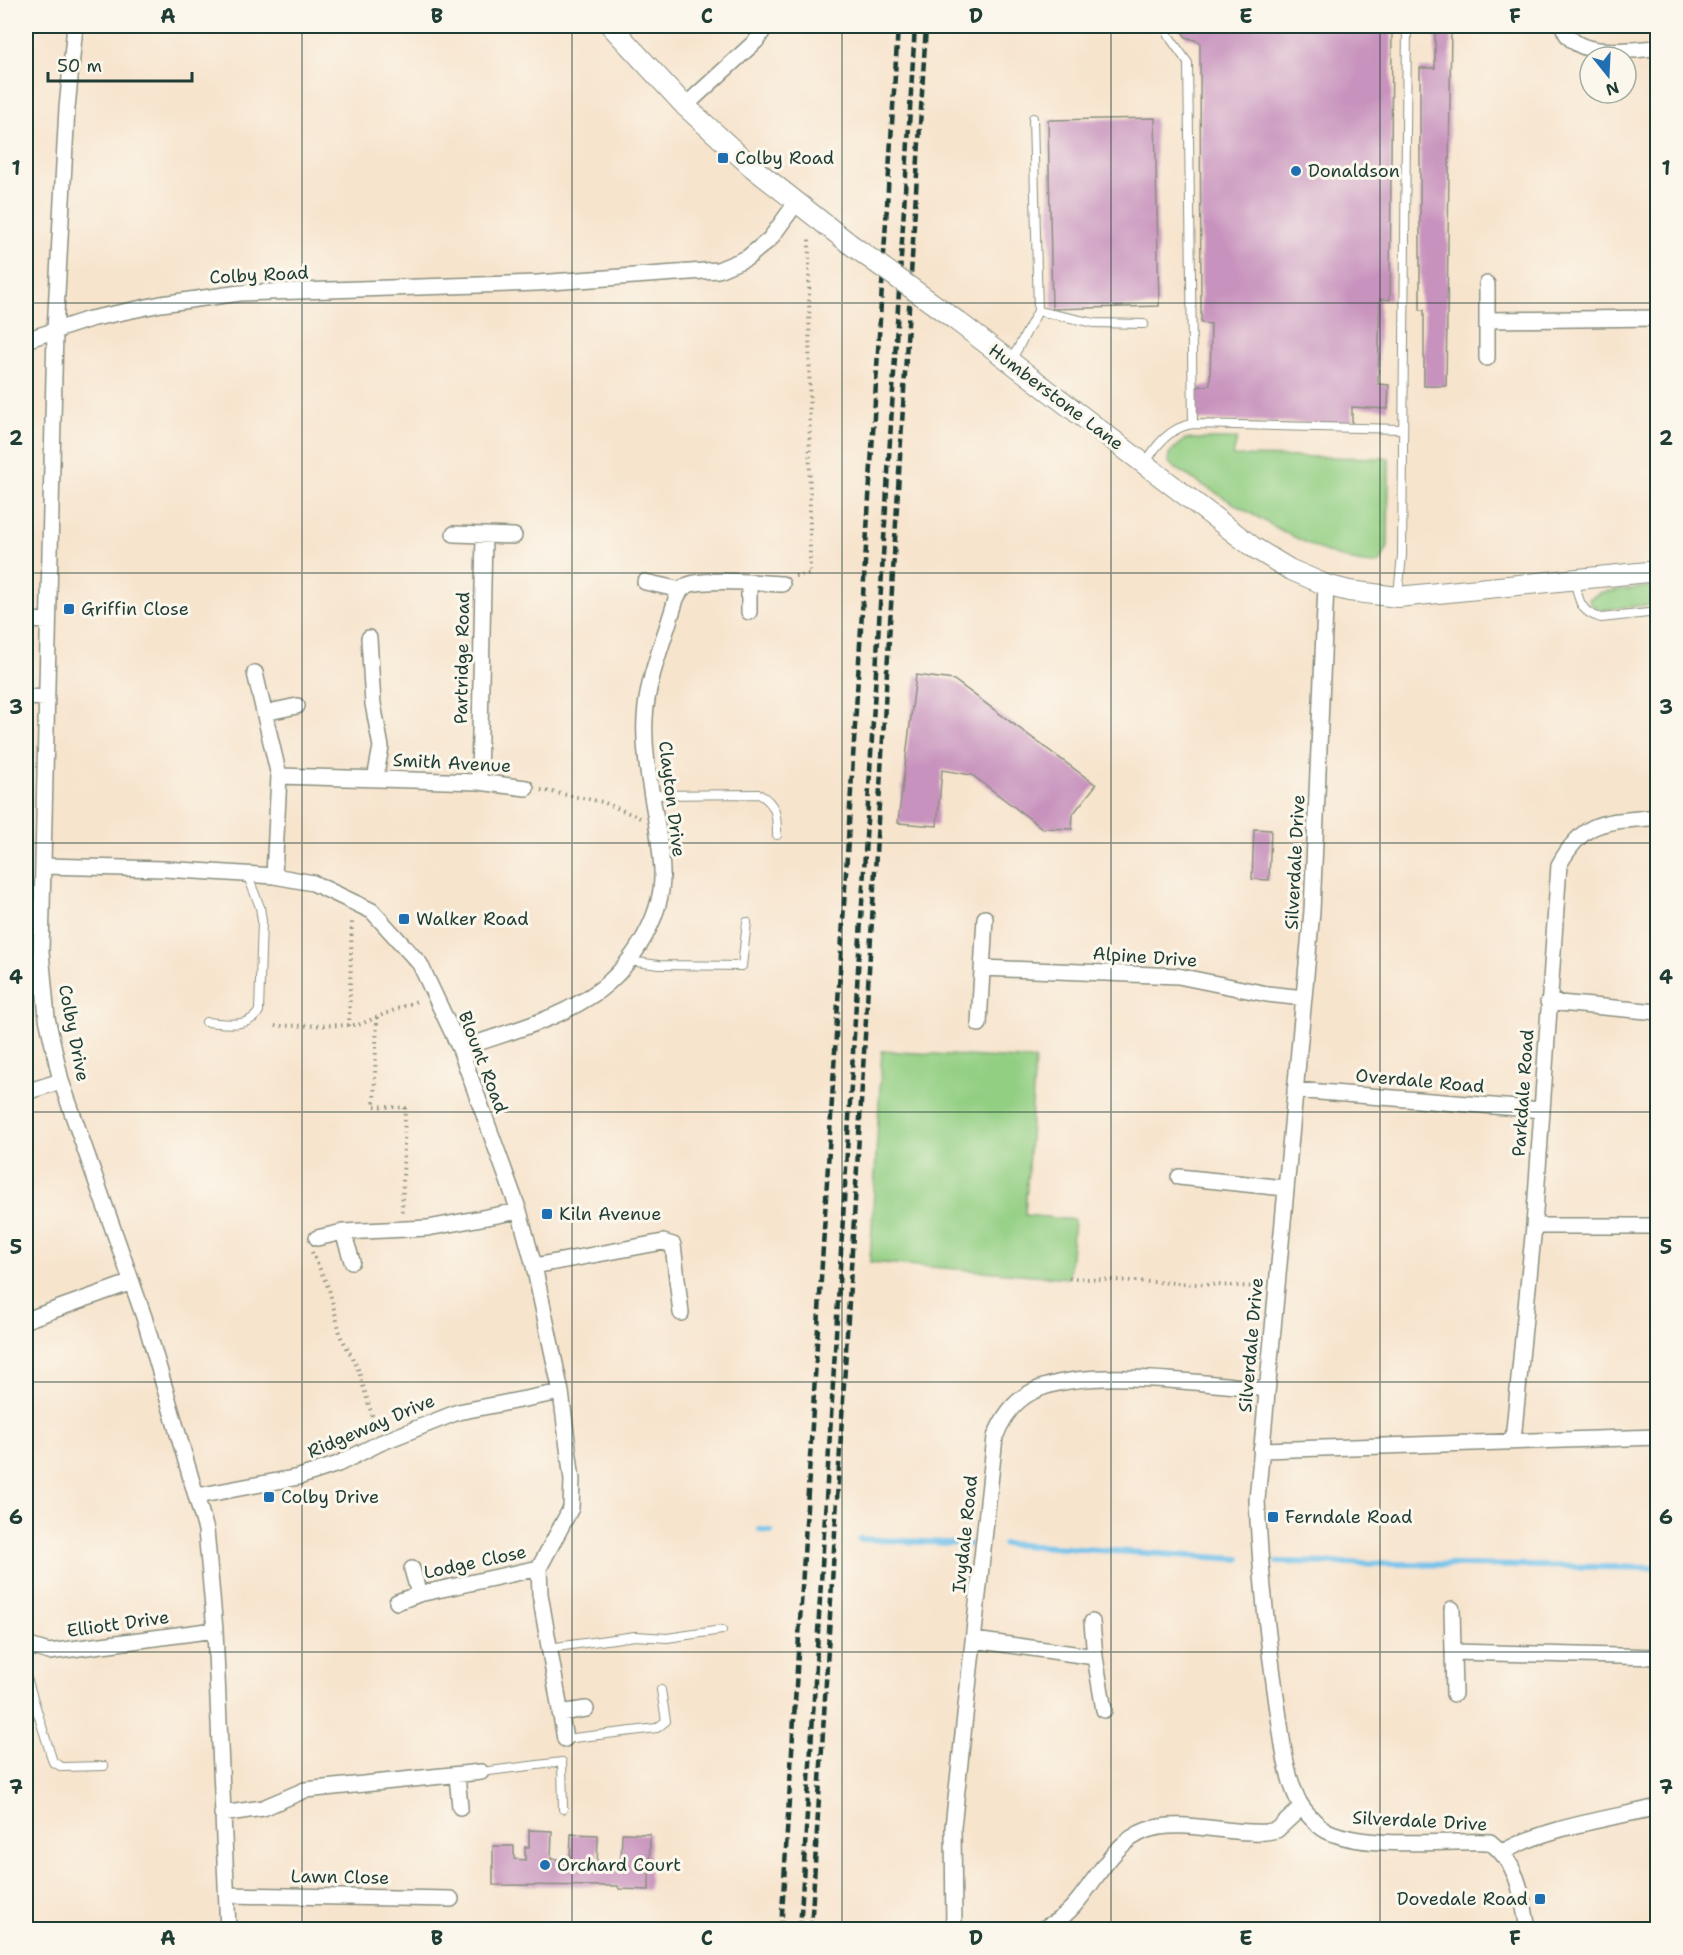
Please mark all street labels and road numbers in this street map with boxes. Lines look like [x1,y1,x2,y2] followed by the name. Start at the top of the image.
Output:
[209,260,309,290] street label: Colby Road
[984,338,1128,456] street label: Humberstone Lane
[449,592,475,724] street label: Partridge Road
[653,740,691,858] street label: Clayton Drive
[392,748,512,778] street label: Smith Avenue
[1279,794,1311,930] street label: Silverdale Drive
[1092,941,1198,973] street label: Alpine Drive
[53,982,95,1084] street label: Colby Drive
[453,1008,513,1116] street label: Blount Road
[1507,1029,1539,1157] street label: Parkdale Road
[1355,1063,1485,1099] street label: Overdale Road
[1233,1277,1269,1413] street label: Silverdale Drive
[304,1388,438,1464] street label: Ridgeway Drive
[947,1474,983,1594] street label: Ivydale Road
[421,1539,529,1585] street label: Lodge Close
[65,1605,171,1643] street label: Elliott Drive
[1352,1805,1488,1837] street label: Silverdale Drive
[290,1864,390,1890] street label: Lawn Close

